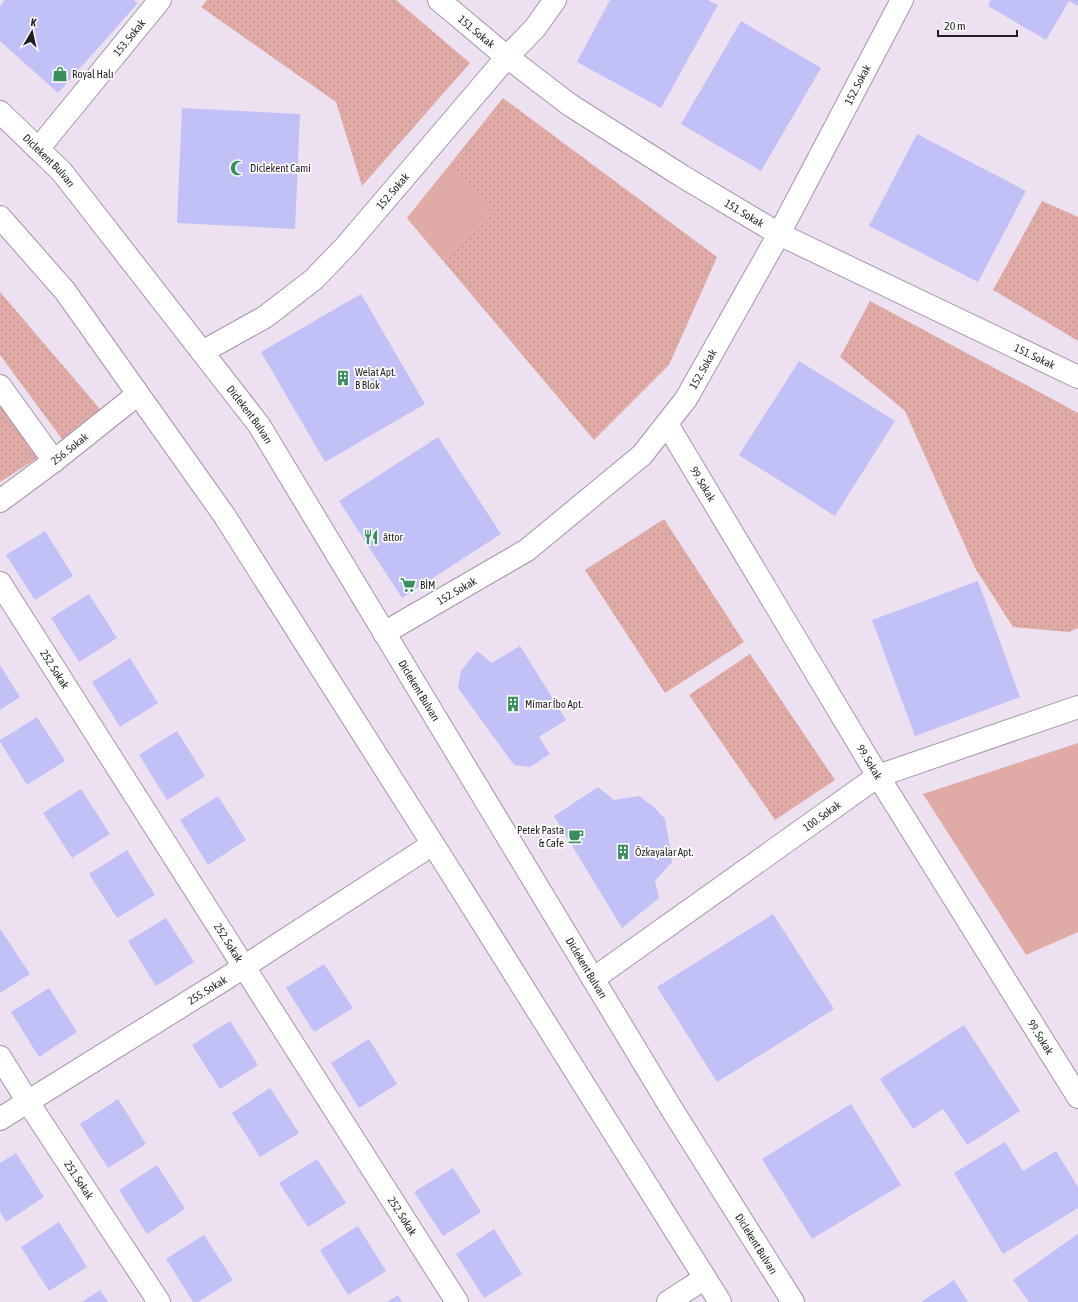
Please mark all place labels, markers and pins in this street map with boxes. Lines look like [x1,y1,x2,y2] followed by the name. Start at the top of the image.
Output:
[51,65,69,83] shop icon: Royal Halı
[72,68,113,80] place label: Royal Halı
[229,159,247,177] mosque icon: Diclekent Cami
[250,162,311,174] place label: Diclekent Cami
[355,366,396,391] place label: Welat Apt. B Blok
[334,369,352,387] building icon: Welat Apt. B Blok
[362,528,380,546] restaurant icon: âttor
[383,531,404,543] place label: âttor
[399,576,417,594] supermarket icon: BİM
[420,579,435,591] place label: BİM
[504,695,522,713] building icon: Mimar İbo Apt.
[525,698,583,710] place label: Mimar İbo Apt.
[517,824,564,849] place label: Petek Pasta & Cafe
[567,827,585,845] cafe icon: Petek Pasta & Cafe
[614,843,632,861] building icon: Özkayalar Apt.
[635,846,693,858] place label: Özkayalar Apt.

